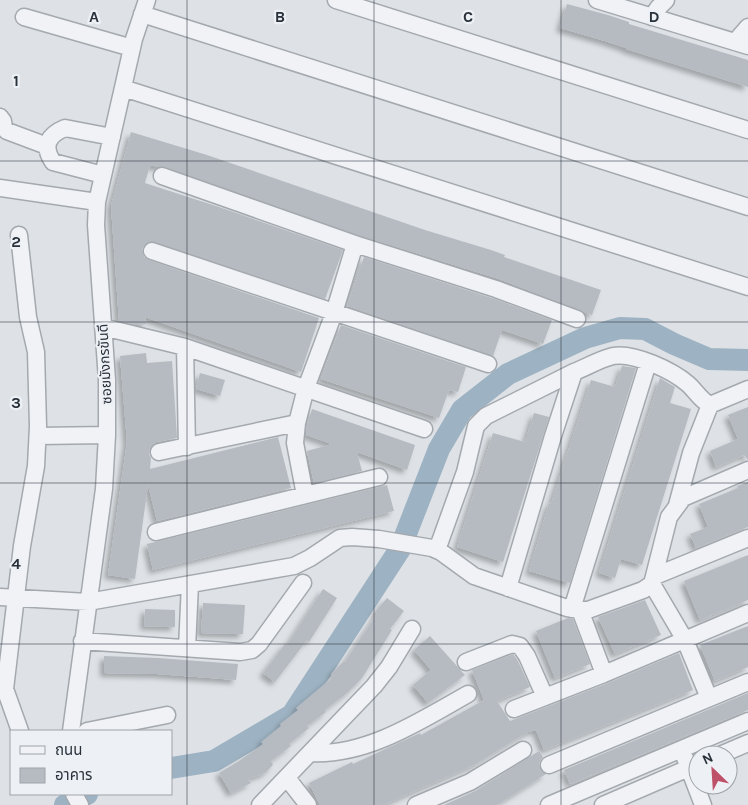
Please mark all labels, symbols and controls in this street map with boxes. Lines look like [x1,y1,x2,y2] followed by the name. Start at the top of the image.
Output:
[89,7,99,26] text: A
[275,7,285,26] text: B
[463,7,473,26] text: C
[649,7,660,26] text: D
[13,71,19,90] text: 1
[11,232,21,251] text: 2
[94,323,116,405] street label: ซอยมังกรขันดี
[11,393,21,412] text: 3
[11,554,21,573] text: 4
[10,730,172,795] legend
[55,741,82,759] text: ถนน
[688,745,738,795] north arrow
[700,749,716,768] text: N
[55,766,92,784] text: อาคาร

